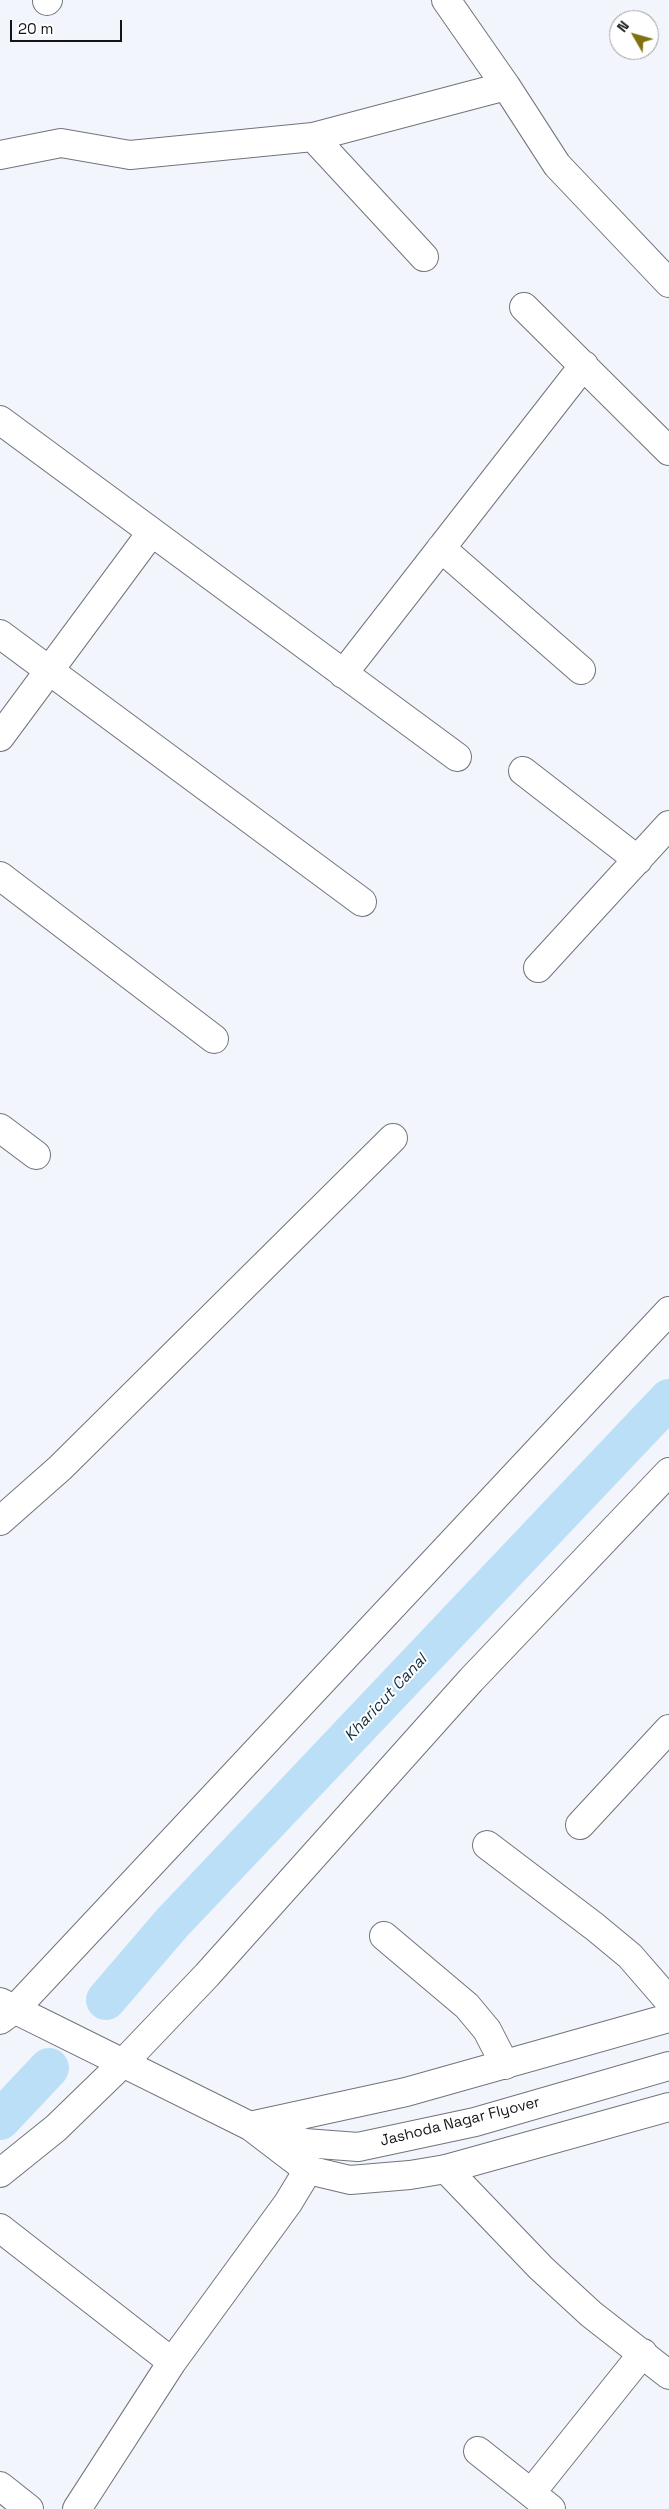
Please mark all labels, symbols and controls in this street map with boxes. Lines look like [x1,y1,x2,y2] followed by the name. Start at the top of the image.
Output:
[12,10,125,42] scale bar
[609,10,659,60] north arrow
[613,17,633,36] text: N
[18,19,53,38] text: 20 m
[341,1651,431,1745] water label: Kharicut Canal
[378,2093,542,2151] street label: Jashoda Nagar Flyover

